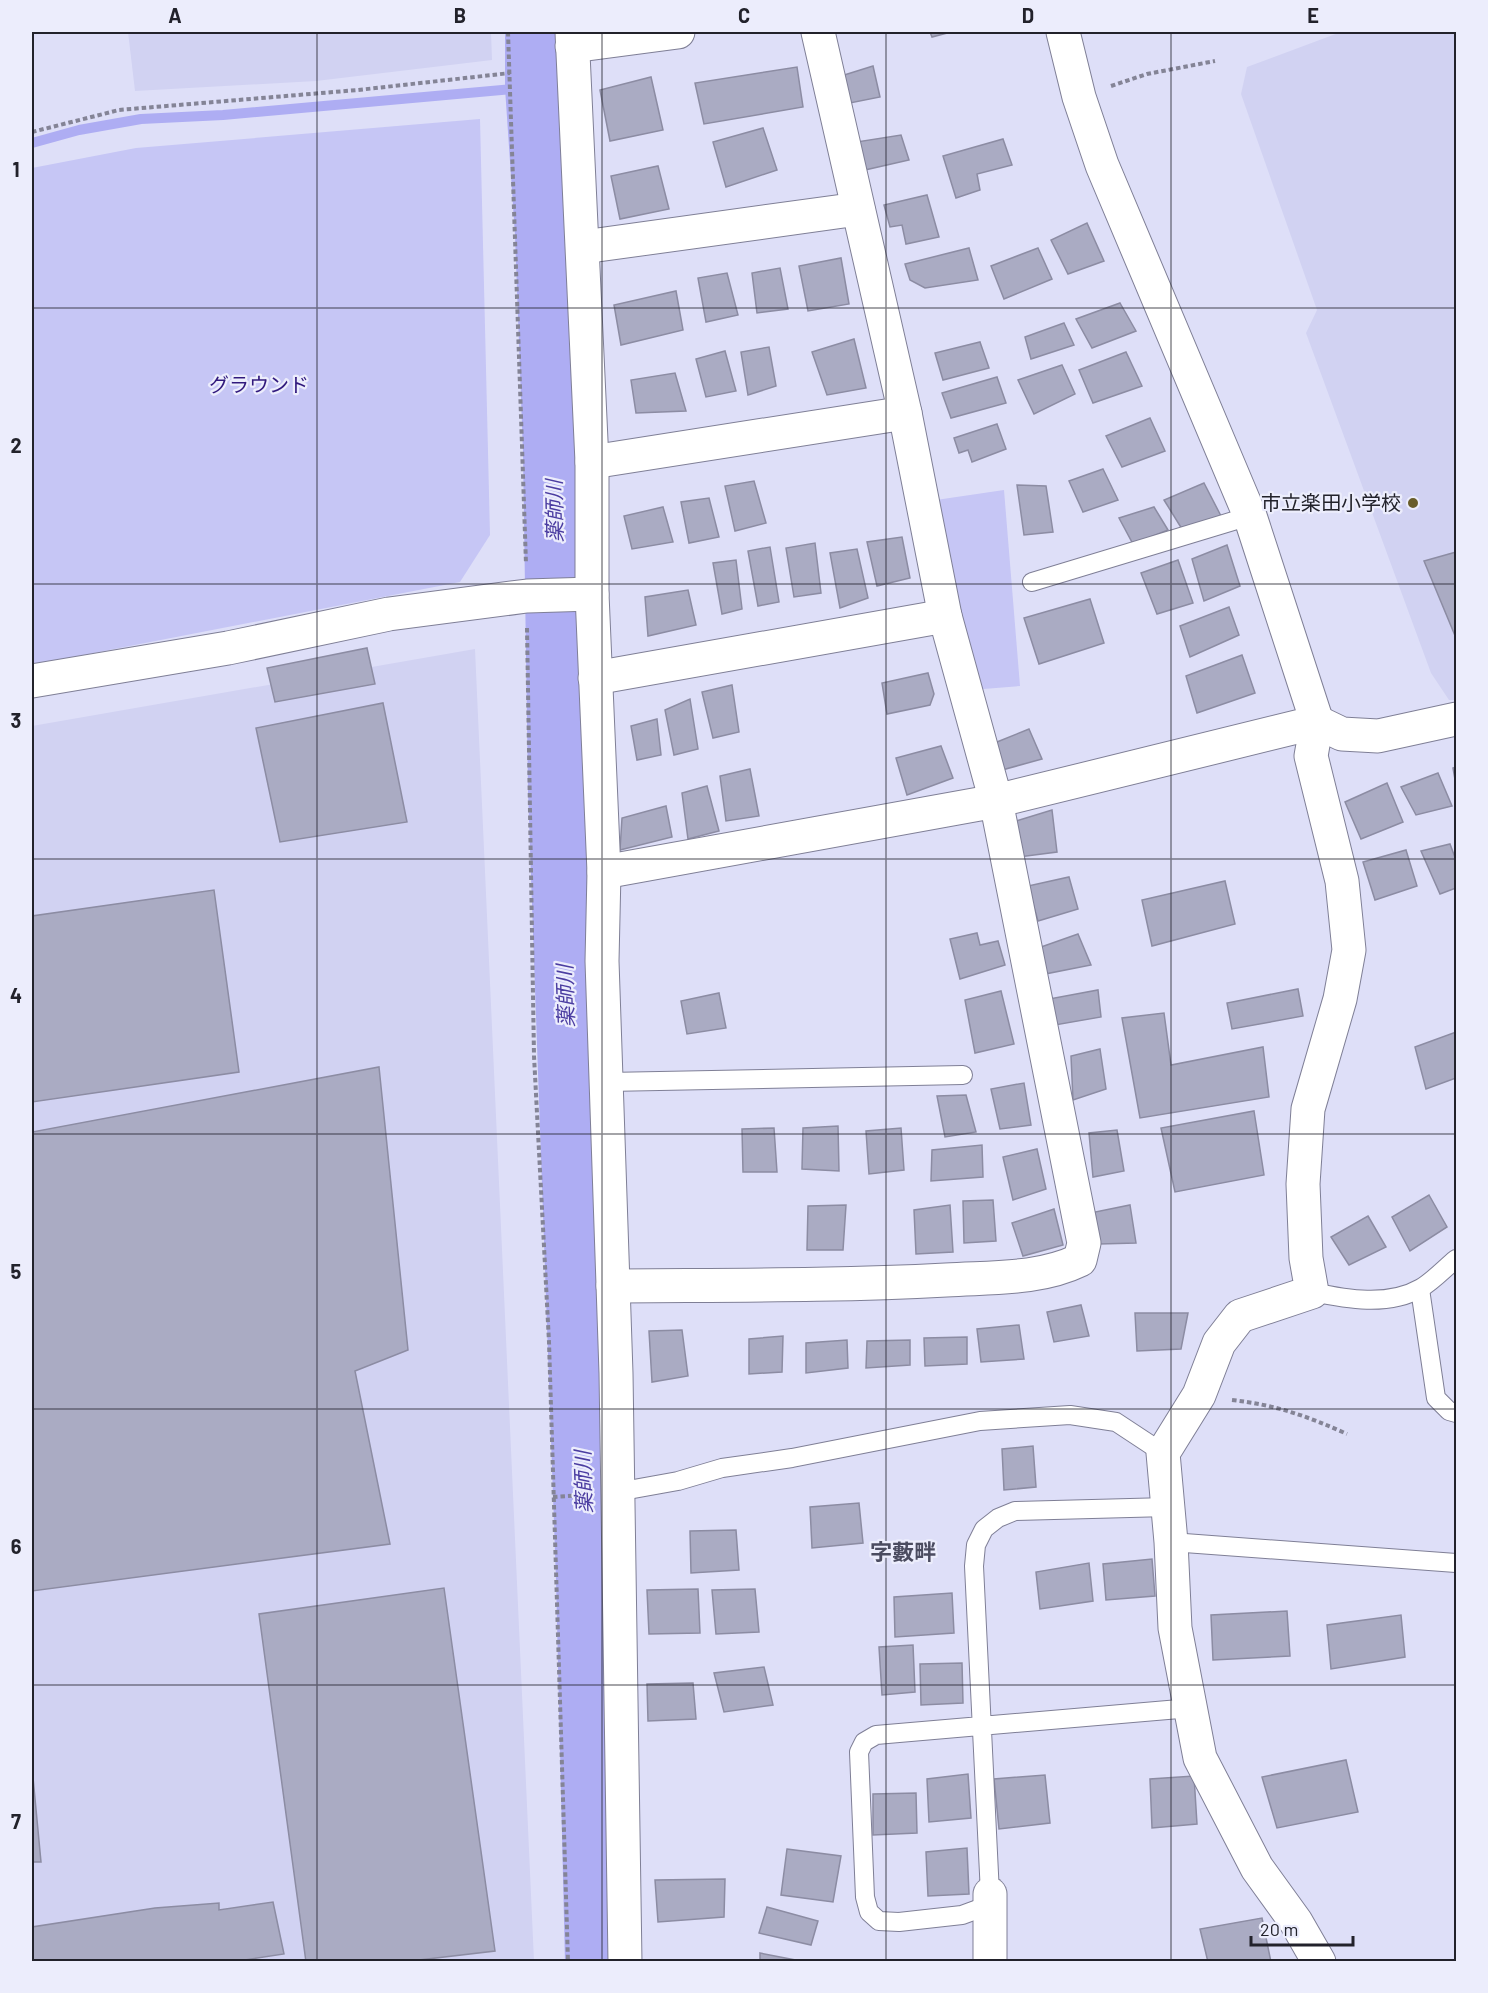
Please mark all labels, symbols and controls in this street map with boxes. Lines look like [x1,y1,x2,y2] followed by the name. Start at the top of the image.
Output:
[168,3,182,27] text: A
[454,3,466,27] text: B
[738,3,750,27] text: C
[1022,3,1034,27] text: D
[1307,3,1319,27] text: E
[12,157,20,181] text: 1
[209,372,309,396] park label: グラウンド
[10,433,22,457] text: 2
[540,477,567,543] water label: 薬師川
[1261,490,1401,514] place label: 市立楽田小学校
[1406,496,1420,510] marker: 市立楽田小学校
[11,708,21,732] text: 3
[551,962,578,1028] water label: 薬師川
[10,983,22,1007] text: 4
[11,1259,22,1283] text: 5
[569,1448,596,1514] water label: 薬師川
[11,1534,22,1558] text: 6
[870,1538,936,1564] district label: 字藪畔
[11,1809,21,1833] text: 7
[1251,1909,1353,1947] scale bar
[1260,1918,1298,1940] text: 20 m

